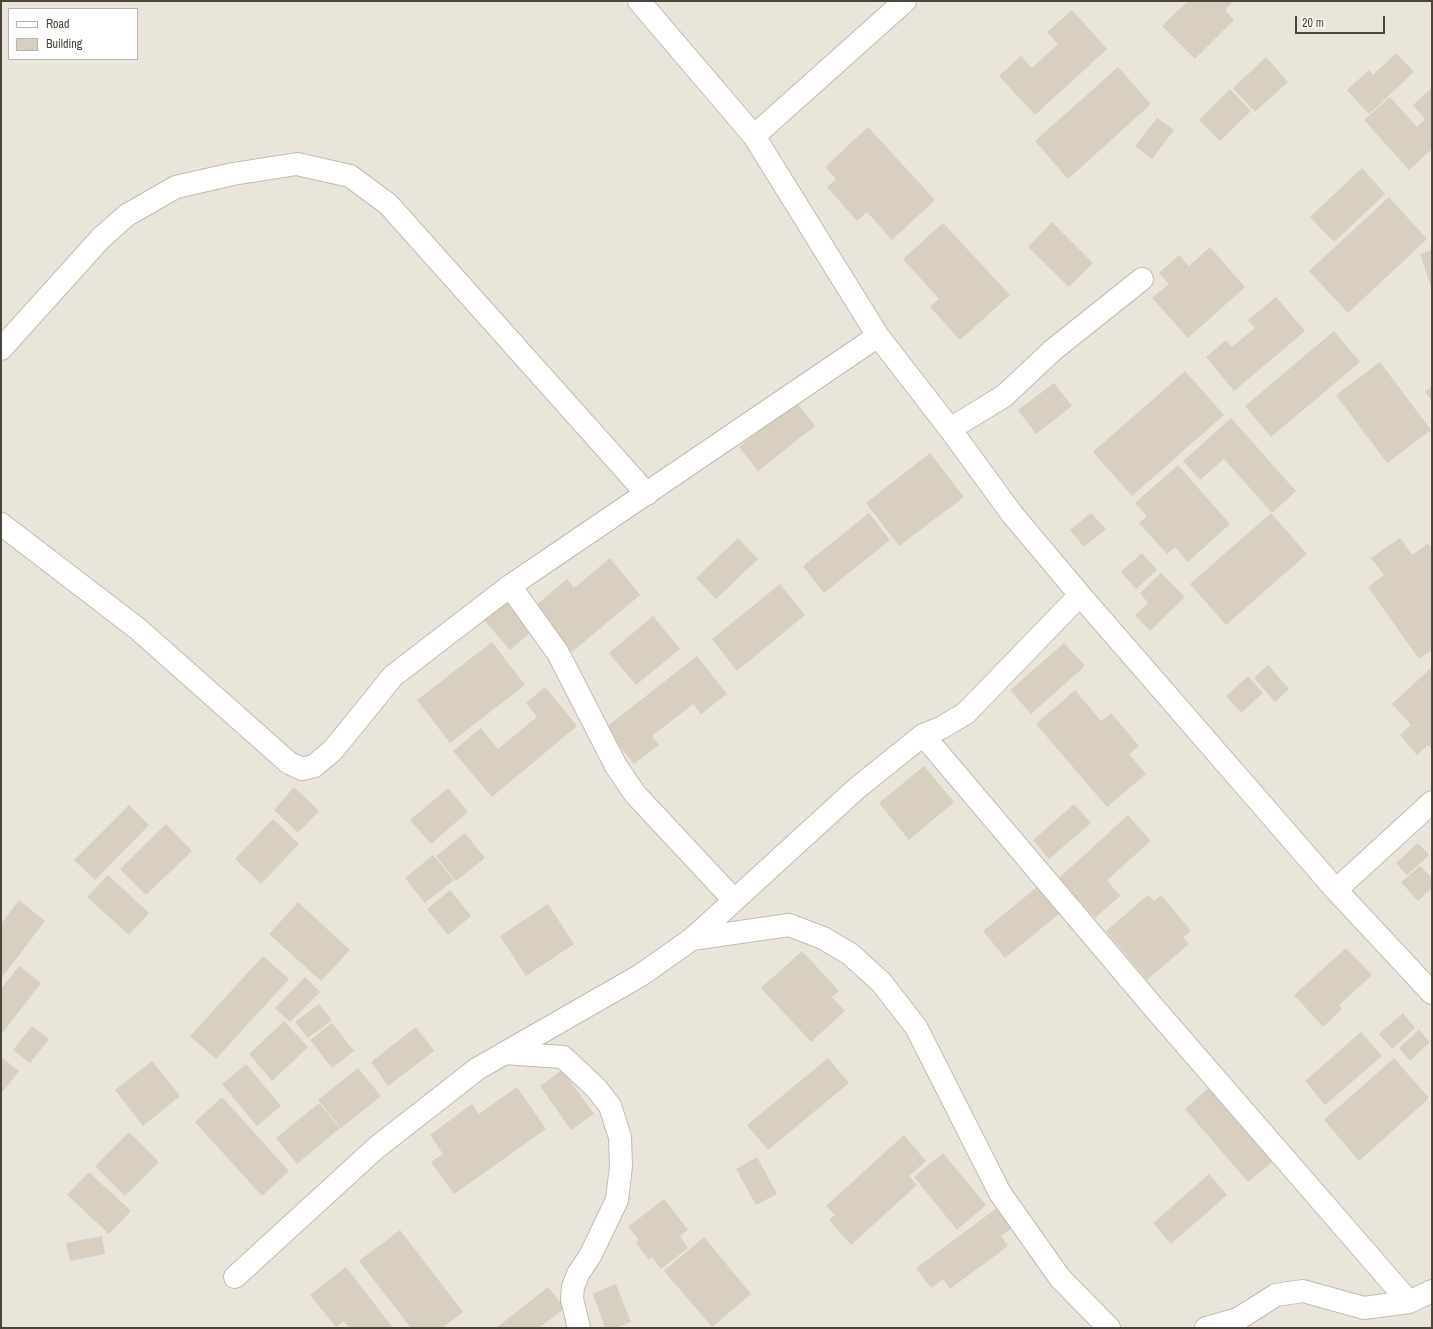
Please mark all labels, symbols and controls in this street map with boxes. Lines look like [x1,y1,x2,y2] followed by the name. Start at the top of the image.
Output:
[8,8,138,60] legend
[1297,8,1387,34] scale bar
[1302,15,1324,31] text: 20 m
[46,16,70,32] text: Road
[46,36,82,52] text: Building

